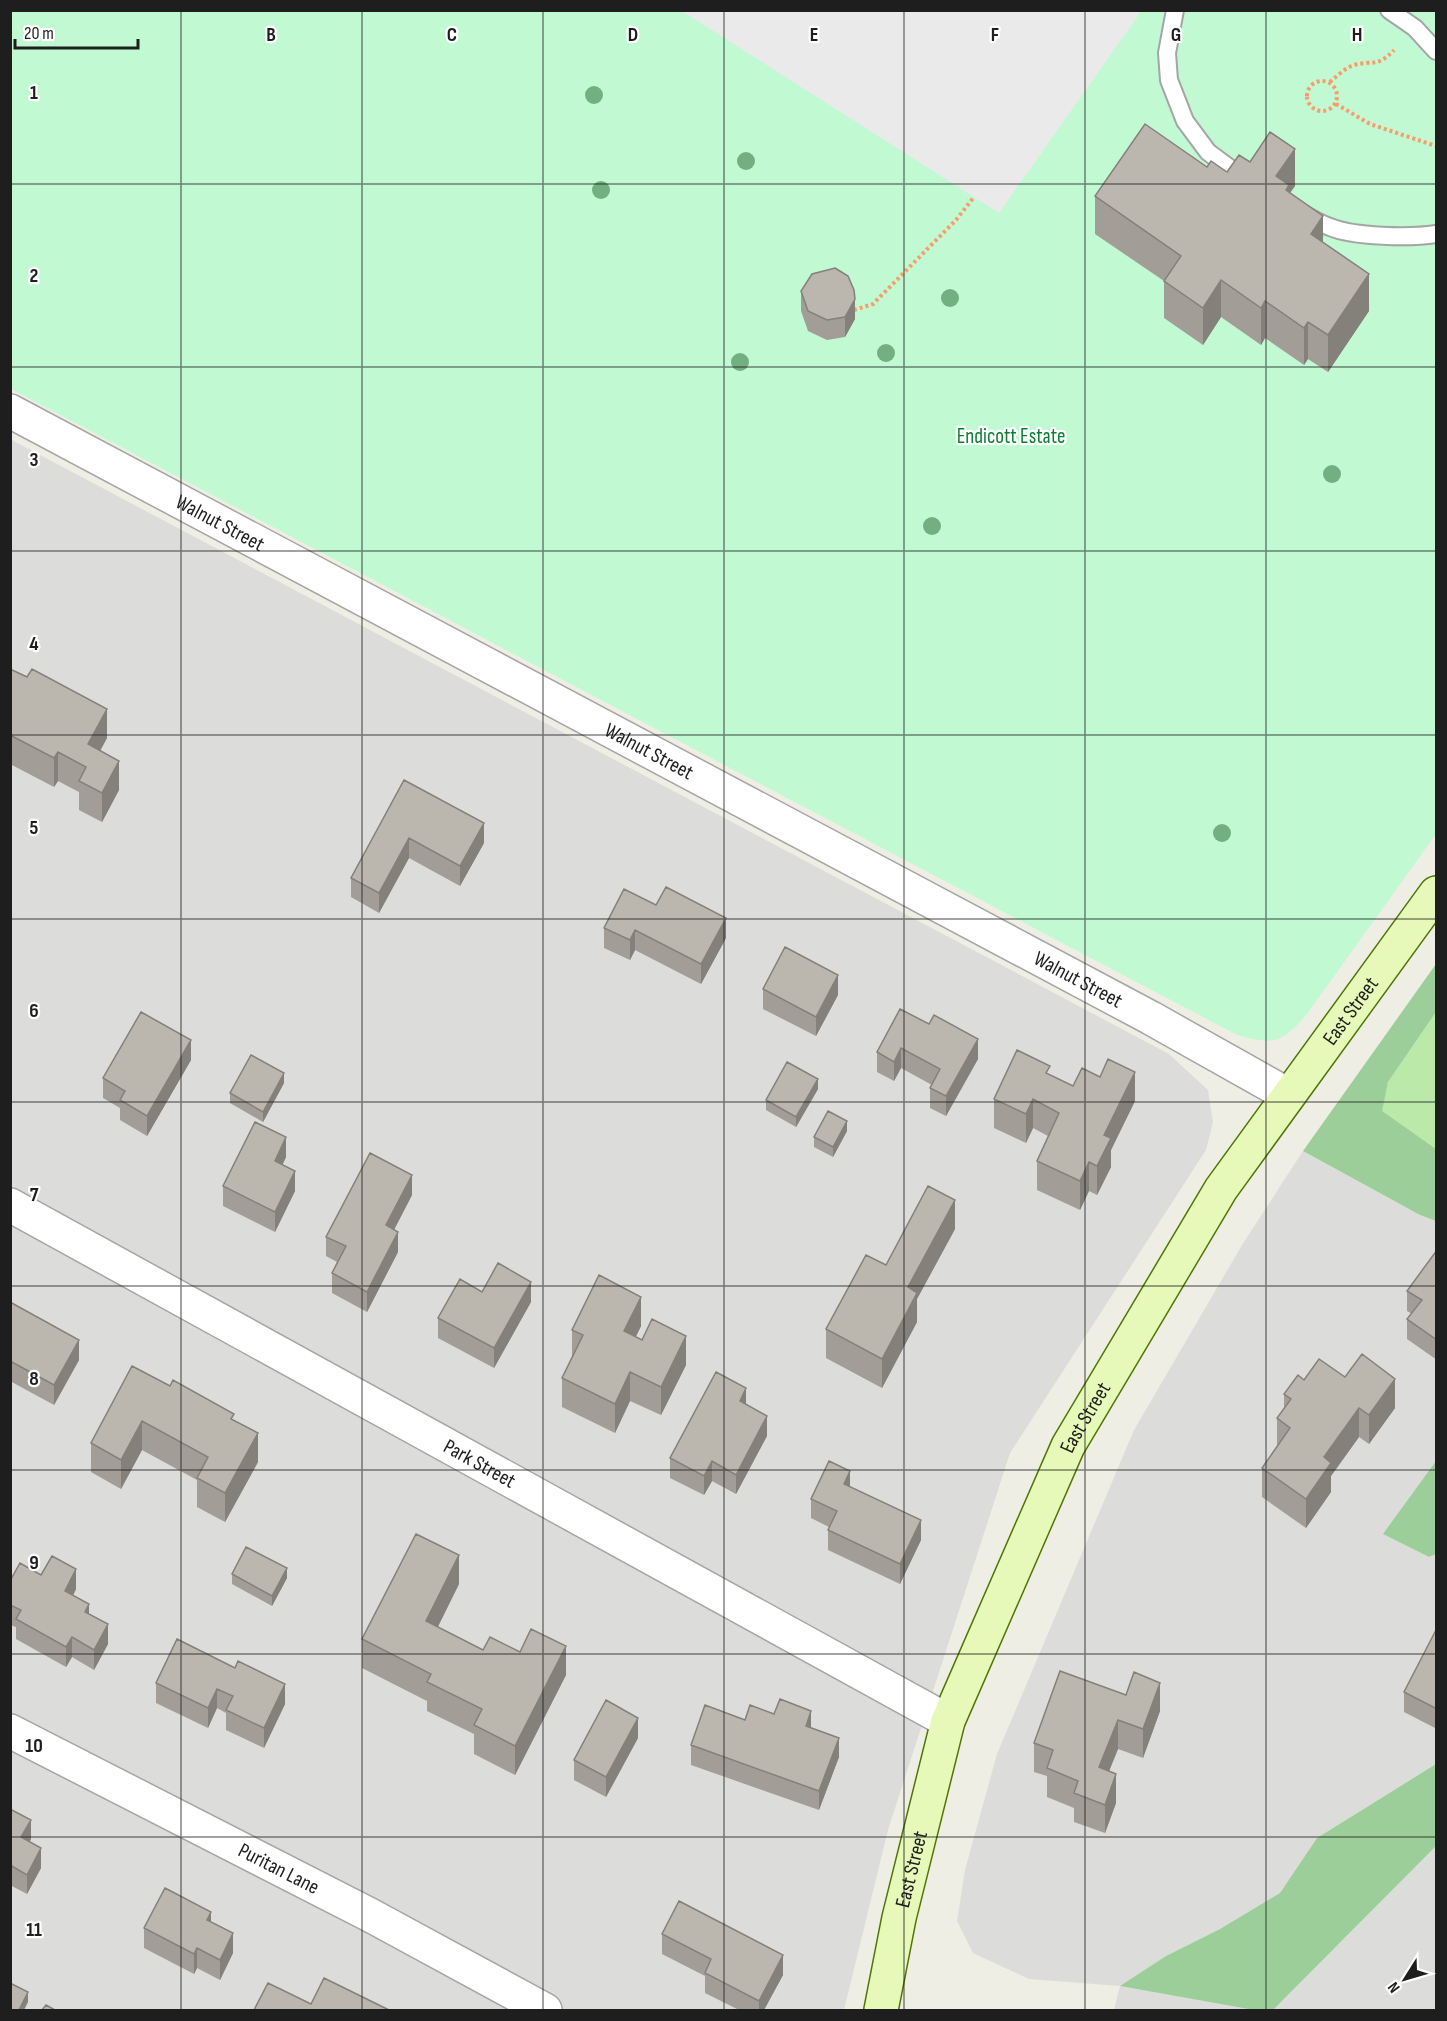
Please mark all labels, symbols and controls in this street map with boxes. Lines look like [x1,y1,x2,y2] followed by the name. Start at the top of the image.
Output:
[15,12,138,50] scale bar
[24,23,54,44] text: 20 m
[266,23,276,47] text: B
[447,23,457,47] text: C
[628,23,638,47] text: D
[810,23,818,47] text: E
[991,23,999,47] text: F
[1171,23,1181,47] text: G
[1352,23,1362,47] text: H
[30,81,38,105] text: 1
[30,264,38,288] text: 2
[957,424,1065,449] park label: Endicott Estate
[30,448,39,472] text: 3
[171,489,269,557] street label: Walnut Street
[29,632,39,656] text: 4
[600,718,698,785] street label: Walnut Street
[30,816,39,840] text: 5
[1029,946,1127,1014] street label: Walnut Street
[1318,972,1384,1050] street label: East Street
[29,999,39,1023] text: 6
[30,1183,39,1207] text: 7
[29,1367,39,1391] text: 8
[1055,1378,1116,1457] street label: East Street
[439,1434,520,1494] street label: Park Street
[29,1551,39,1575] text: 9
[25,1734,43,1758] text: 10
[890,1828,933,1910] street label: East Street
[234,1838,323,1900] street label: Puritan Lane
[26,1918,42,1942] text: 11
[1375,1949,1435,2009] north arrow
[1384,1978,1404,1996] text: N

